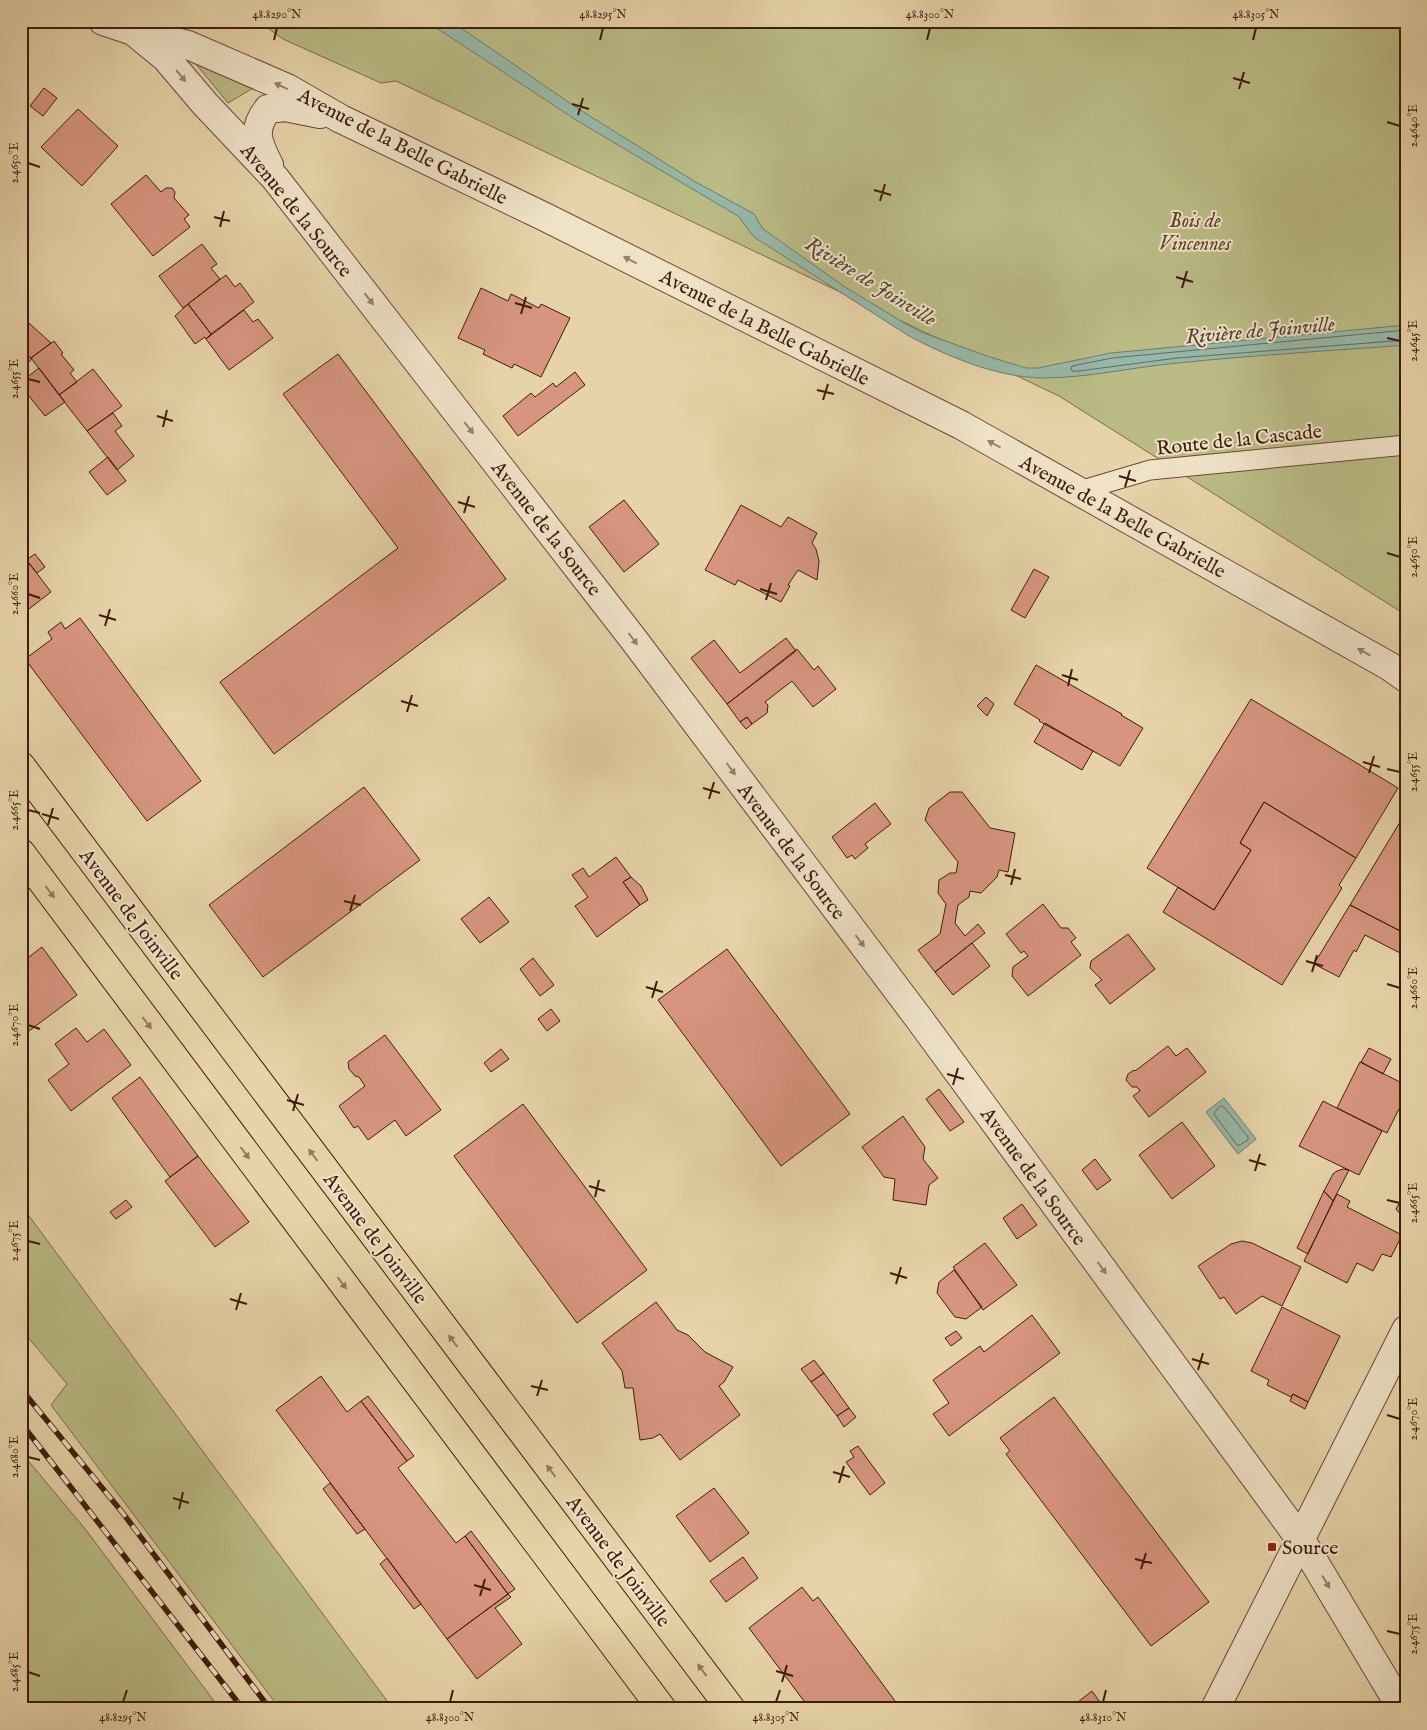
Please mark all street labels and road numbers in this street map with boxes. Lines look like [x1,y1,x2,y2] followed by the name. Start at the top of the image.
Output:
[292,83,511,211] street label: Avenue de la Belle Gabrielle
[234,138,357,283] street label: Avenue de la Source
[654,264,873,392] street label: Avenue de la Belle Gabrielle
[1155,419,1323,462] street label: Route de la Cascade
[1014,450,1230,584] street label: Avenue de la Belle Gabrielle
[485,456,606,601] street label: Avenue de la Source
[731,778,850,925] street label: Avenue de la Source
[73,843,188,986] street label: Avenue de Joinville
[974,1102,1091,1251] street label: Avenue de la Source
[317,1167,432,1310] street label: Avenue de Joinville
[560,1490,675,1633] street label: Avenue de Joinville

